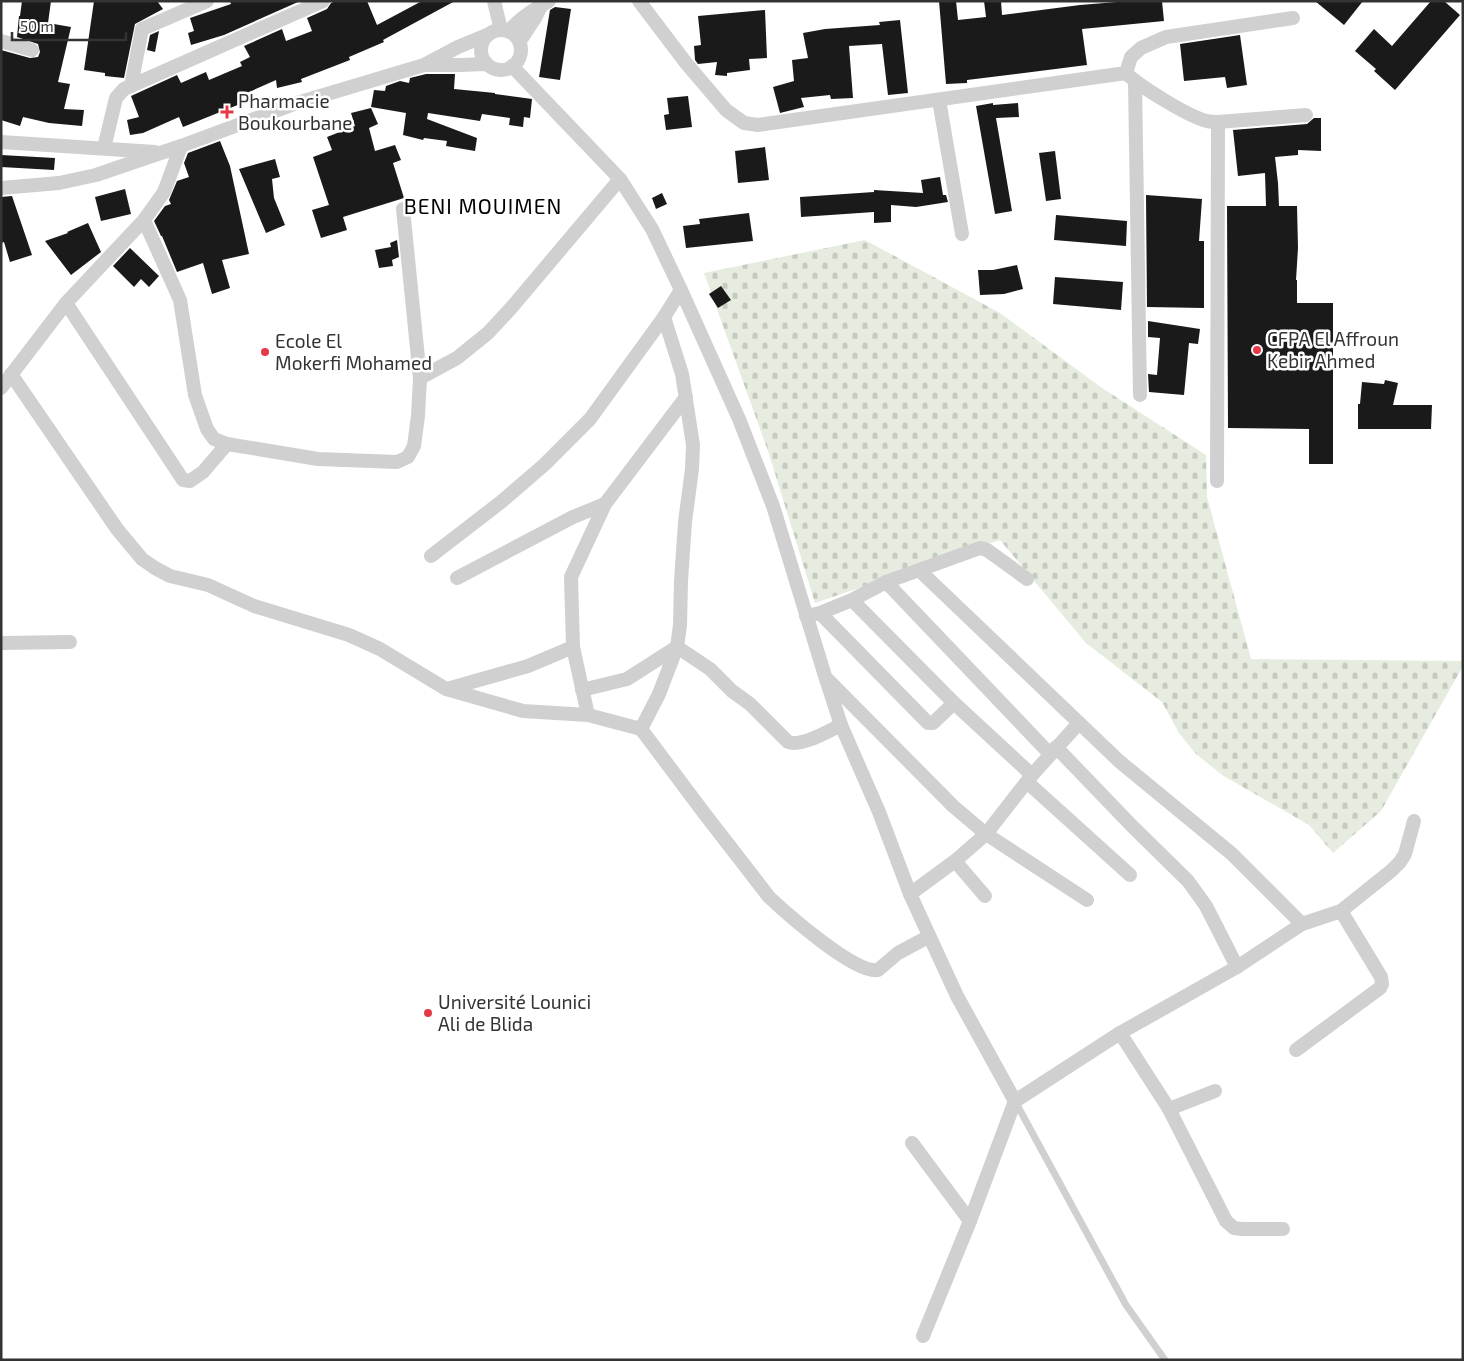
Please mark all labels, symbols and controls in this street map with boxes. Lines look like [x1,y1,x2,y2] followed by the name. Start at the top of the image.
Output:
[12,10,126,42] scale bar
[20,17,54,35] text: 50 m
[238,89,353,134] place label: Pharmacie Boukourbane
[220,105,234,119] marker: Pharmacie Boukourbane
[404,193,562,218] district label: BENI MOUIMEN
[1267,327,1399,372] place label: CFPA El Affroun Kebir Ahmed
[275,329,432,374] place label: Ecole El Mokerfi Mohamed
[1251,344,1263,356] marker: CFPA El Affroun Kebir Ahmed
[259,346,271,358] marker: Ecole El Mokerfi Mohamed
[438,990,591,1035] place label: Université Lounici Ali de Blida
[422,1007,434,1019] marker: Université Lounici Ali de Blida

